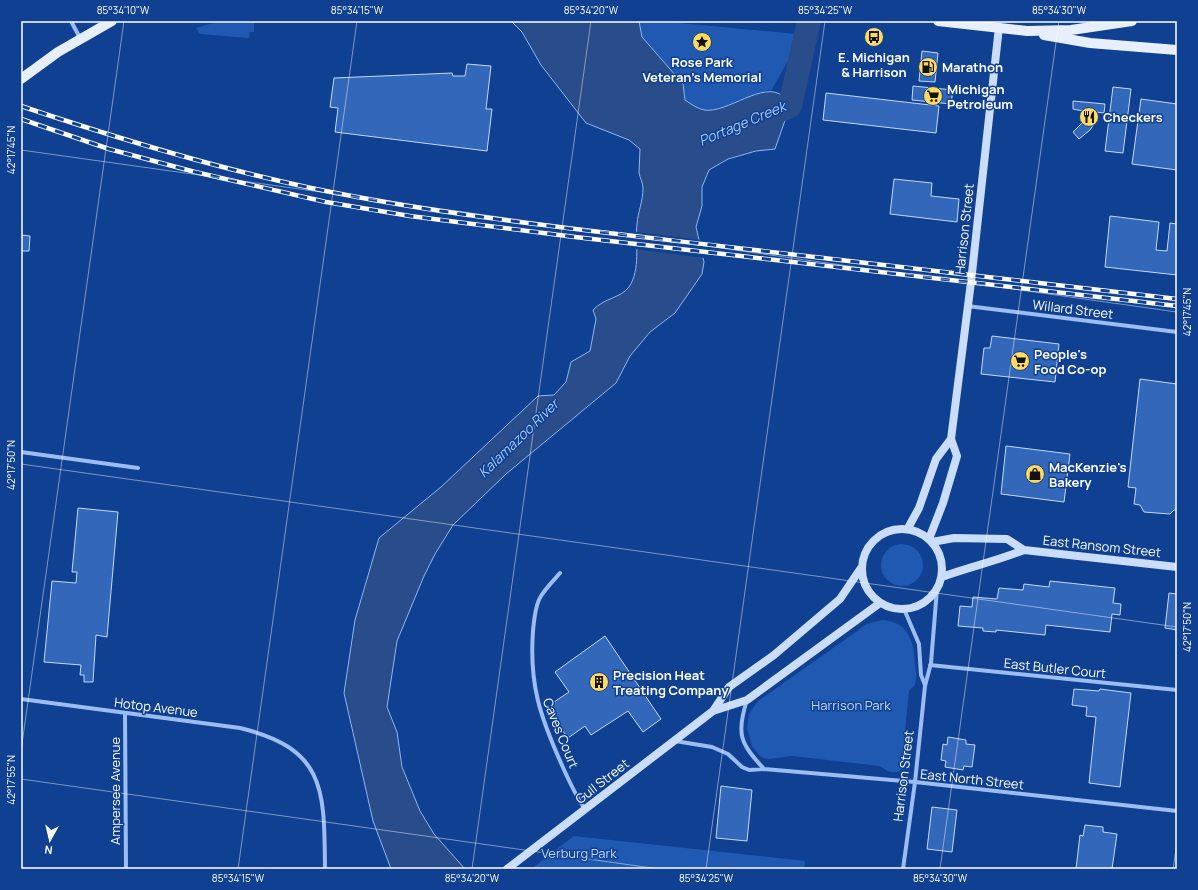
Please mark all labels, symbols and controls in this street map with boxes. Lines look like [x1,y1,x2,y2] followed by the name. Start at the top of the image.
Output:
[97,3,150,17] text: 85°34'10"W
[331,3,384,17] text: 85°34'15"W
[564,3,619,17] text: 85°34'20"W
[798,3,853,17] text: 85°34'25"W
[1032,3,1087,17] text: 85°34'30"W
[863,26,885,48] bus stop icon: E. Michigan & Harrison
[691,31,713,53] place icon: Rose Park Veteran's Memorial
[838,48,910,81] place label: E. Michigan & Harrison
[642,53,762,86] place label: Rose Park Veteran's Memorial
[917,56,939,78] fuel station icon: Marathon
[942,58,1003,76] place label: Marathon
[947,80,1013,113] place label: Michigan Petroleum
[922,85,944,107] supermarket icon: Michigan Petroleum
[696,95,790,150] water label: Portage Creek
[1078,106,1100,128] restaurant icon: Checkers
[1103,108,1163,126] place label: Checkers
[4,126,18,174] text: 42°17'45"N
[950,183,978,275] street label: Harrison Street
[1180,288,1194,336] text: 42°17'45"N
[1032,295,1114,323] street label: Willard Street
[1034,345,1106,378] place label: People's Food Co-op
[1009,350,1031,372] supermarket icon: People's Food Co-op
[474,393,564,481] water label: Kalamazoo River
[4,440,18,490] text: 42°17'50"N
[1049,458,1127,491] place label: MacKenzie's Bakery
[1024,463,1046,485] shop icon: MacKenzie's Bakery
[1042,531,1162,561] street label: East Ransom Street
[1180,602,1194,652] text: 42°17'50"N
[1003,654,1107,682] street label: East Butler Court
[613,666,729,699] place label: Precision Heat Treating Company
[588,671,610,693] building icon: Precision Heat Treating Company
[113,693,199,721] street label: Hotop Avenue
[539,695,583,771] street label: Caves Court
[811,696,891,714] park label: Harrison Park
[888,729,918,823] street label: Harrison Street
[106,737,124,845] street label: Ampersee Avenue
[571,754,633,808] street label: Gull Street
[4,755,18,805] text: 42°17'55"N
[919,765,1025,793] street label: East North Street
[30,820,70,860] north arrow
[43,842,53,858] text: N
[541,844,617,862] park label: Verburg Park
[212,871,265,885] text: 85°34'15"W
[445,871,500,885] text: 85°34'20"W
[679,871,734,885] text: 85°34'25"W
[913,871,968,885] text: 85°34'30"W

